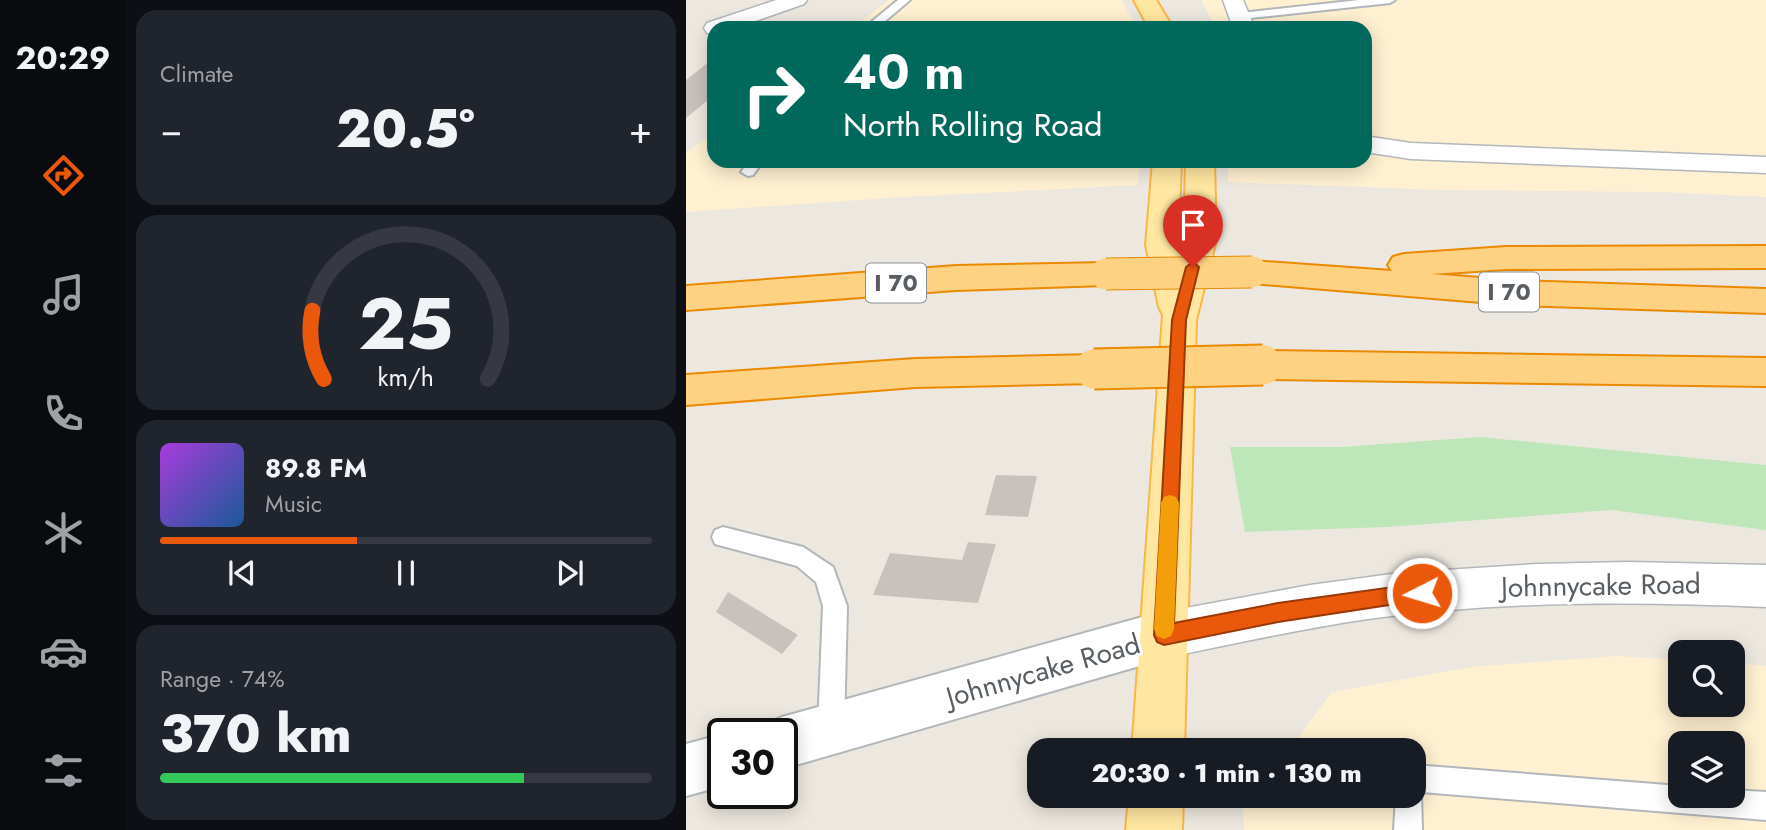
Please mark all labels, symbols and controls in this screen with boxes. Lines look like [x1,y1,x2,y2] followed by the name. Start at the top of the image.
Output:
[16,35,110,81] text: 20:29
[843,37,965,107] text: 40 m
[728,49,819,140] icon: right
[160,57,233,91] text: Climate
[336,91,475,167] text: 20.5°
[160,102,182,157] text: −
[629,102,652,157] text: +
[843,102,1102,148] text: North Rolling Road
[39,151,88,200] icon: directions
[1163,195,1223,267] pin
[1174,206,1212,244] icon: arrive
[866,264,926,302] road number: I 70
[39,270,88,319] icon: music
[359,271,453,376] text: 25
[1479,272,1539,312] road number: I 70
[378,358,434,394] text: km/h
[39,389,88,438] icon: phone
[265,449,367,487] text: 89.8 FM
[265,487,322,521] text: Music
[39,508,88,557] icon: climate
[223,554,261,592] icon: previous
[387,554,425,592] icon: pause
[551,554,589,592] icon: next
[1385,556,1459,630] position arrow
[1497,563,1701,608] street label: Johnnycake Road
[938,623,1145,719] street label: Johnnycake Road
[39,627,88,676] icon: car
[1668,640,1745,808] map controls
[1668,640,1745,717] button: search
[160,662,284,696] text: Range · 74%
[160,696,352,772] text: 370 km
[707,718,798,809] speed limit sign: 30
[1668,731,1745,808] button: layers
[39,746,88,795] icon: filters
[1091,754,1362,792] text: 20:30 · 1 min · 130 m

